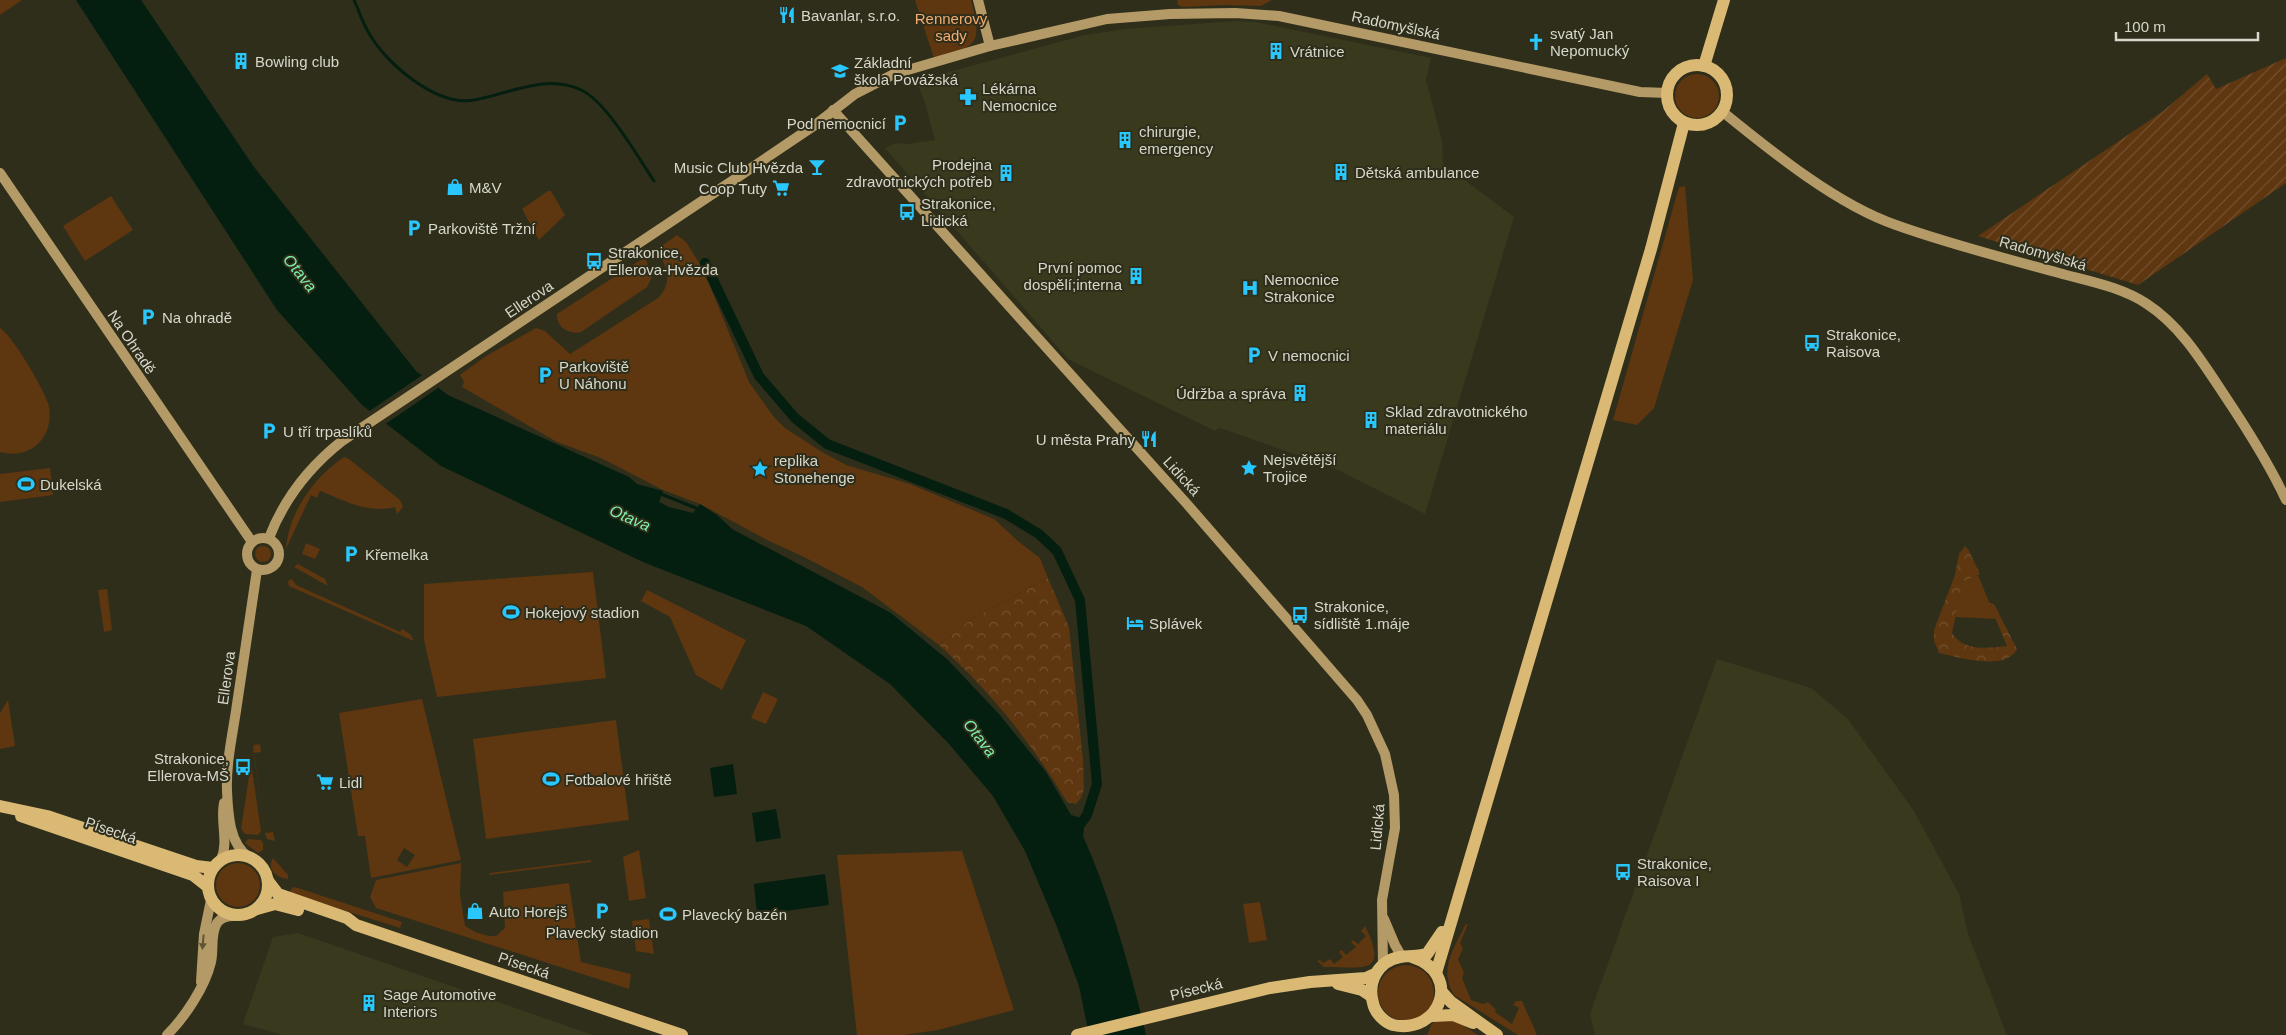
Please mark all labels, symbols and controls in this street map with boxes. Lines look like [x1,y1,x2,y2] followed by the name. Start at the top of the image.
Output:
[777,5,797,25] restaurant icon: Bavanlar, s.r.o.
[801,7,900,24] place label: Bavanlar, s.r.o.
[1350,7,1442,43] street label: Radomyšlská
[915,10,988,44] park label: Rennerovy sady
[2116,10,2258,42] scale bar
[2124,18,2166,35] text: 100 m
[1550,25,1630,59] place label: svatý Jan Nepomucký
[1526,32,1546,52] church icon: svatý Jan Nepomucký
[1266,41,1286,61] building icon: Vrátnice
[1290,43,1344,60] place label: Vrátnice
[231,51,251,71] building icon: Bowling club
[255,53,339,70] place label: Bowling club
[854,54,959,88] place label: Základní škola Povážská
[830,61,850,81] school or university icon: Základní škola Povážská
[982,80,1057,114] place label: Lékárna Nemocnice
[958,87,978,107] pharmacy icon: Lékárna Nemocnice
[890,113,910,133] parking icon: Pod nemocnicí
[787,115,887,132] place label: Pod nemocnicí
[1139,123,1214,157] place label: chirurgie, emergency
[1115,130,1135,150] building icon: chirurgie, emergency
[846,156,993,190] place label: Prodejna zdravotnických potřeb
[807,157,827,177] bar icon: Music Club Hvězda
[674,159,804,176] place label: Music Club Hvězda
[1331,162,1351,182] building icon: Dětská ambulance
[996,163,1016,183] building icon: Prodejna zdravotnických potřeb
[1355,164,1479,181] place label: Dětská ambulance
[445,177,465,197] shop icon: M&V
[771,178,791,198] supermarket icon: Coop Tuty
[469,179,502,196] place label: M&V
[699,180,767,197] place label: Coop Tuty
[921,195,996,229] place label: Strakonice, Lidická
[897,202,917,222] bus stop icon: Strakonice, Lidická
[404,218,424,238] parking icon: Parkoviště Tržní
[428,220,536,237] place label: Parkoviště Tržní
[1997,232,2089,274] street label: Radomyšlská
[608,244,719,278] place label: Strakonice, Ellerova-Hvězda
[280,251,320,295] water label: Otava
[584,251,604,271] bus stop icon: Strakonice, Ellerova-Hvězda
[1024,259,1123,293] place label: První pomoc dospělí;interna
[1126,266,1146,286] building icon: První pomoc dospělí;interna
[1264,271,1339,305] place label: Nemocnice Strakonice
[502,276,557,321] street label: Ellerova
[1240,278,1260,298] hospital icon: Nemocnice Strakonice
[104,307,160,377] street label: Na Ohradě
[138,307,158,327] parking icon: Na ohradě
[162,309,232,326] place label: Na ohradě
[1826,326,1901,360] place label: Strakonice, Raisova
[1802,333,1822,353] bus stop icon: Strakonice, Raisova
[1244,345,1264,365] parking icon: V nemocnici
[1268,347,1350,364] place label: V nemocnici
[559,358,629,392] place label: Parkoviště U Náhonu
[535,365,555,385] parking icon: Parkoviště U Náhonu
[1290,383,1310,403] building icon: Údržba a správa
[1176,385,1287,402] place label: Údržba a správa
[1385,403,1528,437] place label: Sklad zdravotnického materiálu
[1361,410,1381,430] building icon: Sklad zdravotnického materiálu
[259,421,279,441] parking icon: U tří trpaslíků
[283,423,372,440] place label: U tří trpaslíků
[1139,429,1159,449] restaurant icon: U města Prahy
[1036,431,1135,448] place label: U města Prahy
[1263,451,1337,485] place label: Nejsvětější Trojice
[774,452,855,486] place label: replika Stonehenge
[1160,453,1204,500] street label: Lidická
[1239,458,1259,478] place icon: Nejsvětější Trojice
[750,459,770,479] place icon: replika Stonehenge
[16,474,36,494] sports icon: Dukelská
[40,476,102,493] place label: Dukelská
[607,502,653,534] water label: Otava
[341,544,361,564] parking icon: Křemelka
[365,546,429,563] place label: Křemelka
[1314,598,1410,632] place label: Strakonice, sídliště 1.máje
[501,602,521,622] sports icon: Hokejový stadion
[525,604,639,621] place label: Hokejový stadion
[1290,605,1310,625] bus stop icon: Strakonice, sídliště 1.máje
[1125,613,1145,633] hotel icon: Splávek
[1149,615,1203,632] place label: Splávek
[214,649,238,706] street label: Ellerova
[960,716,1000,760] water label: Otava
[147,750,229,784] place label: Strakonice, Ellerova-MŠ
[233,757,253,777] bus stop icon: Strakonice, Ellerova-MŠ
[541,769,561,789] sports icon: Fotbalové hřiště
[565,771,672,788] place label: Fotbalové hřiště
[315,772,335,792] supermarket icon: Lidl
[339,774,362,791] place label: Lidl
[1366,802,1388,851] street label: Lidická
[83,813,140,847] street label: Písecká
[1637,855,1712,889] place label: Strakonice, Raisova I
[1613,862,1633,882] bus stop icon: Strakonice, Raisova I
[465,901,485,921] shop icon: Auto Horejš
[592,901,612,921] parking icon: Plavecký stadion
[489,903,567,920] place label: Auto Horejš
[658,904,678,924] sports icon: Plavecký bazén
[682,906,787,923] place label: Plavecký bazén
[546,924,658,941] place label: Plavecký stadion
[199,934,207,950] one-way arrow
[496,948,553,982] street label: Písecká
[1168,974,1225,1004] street label: Písecká
[383,986,496,1020] place label: Sage Automotive Interiors
[359,993,379,1013] building icon: Sage Automotive Interiors

